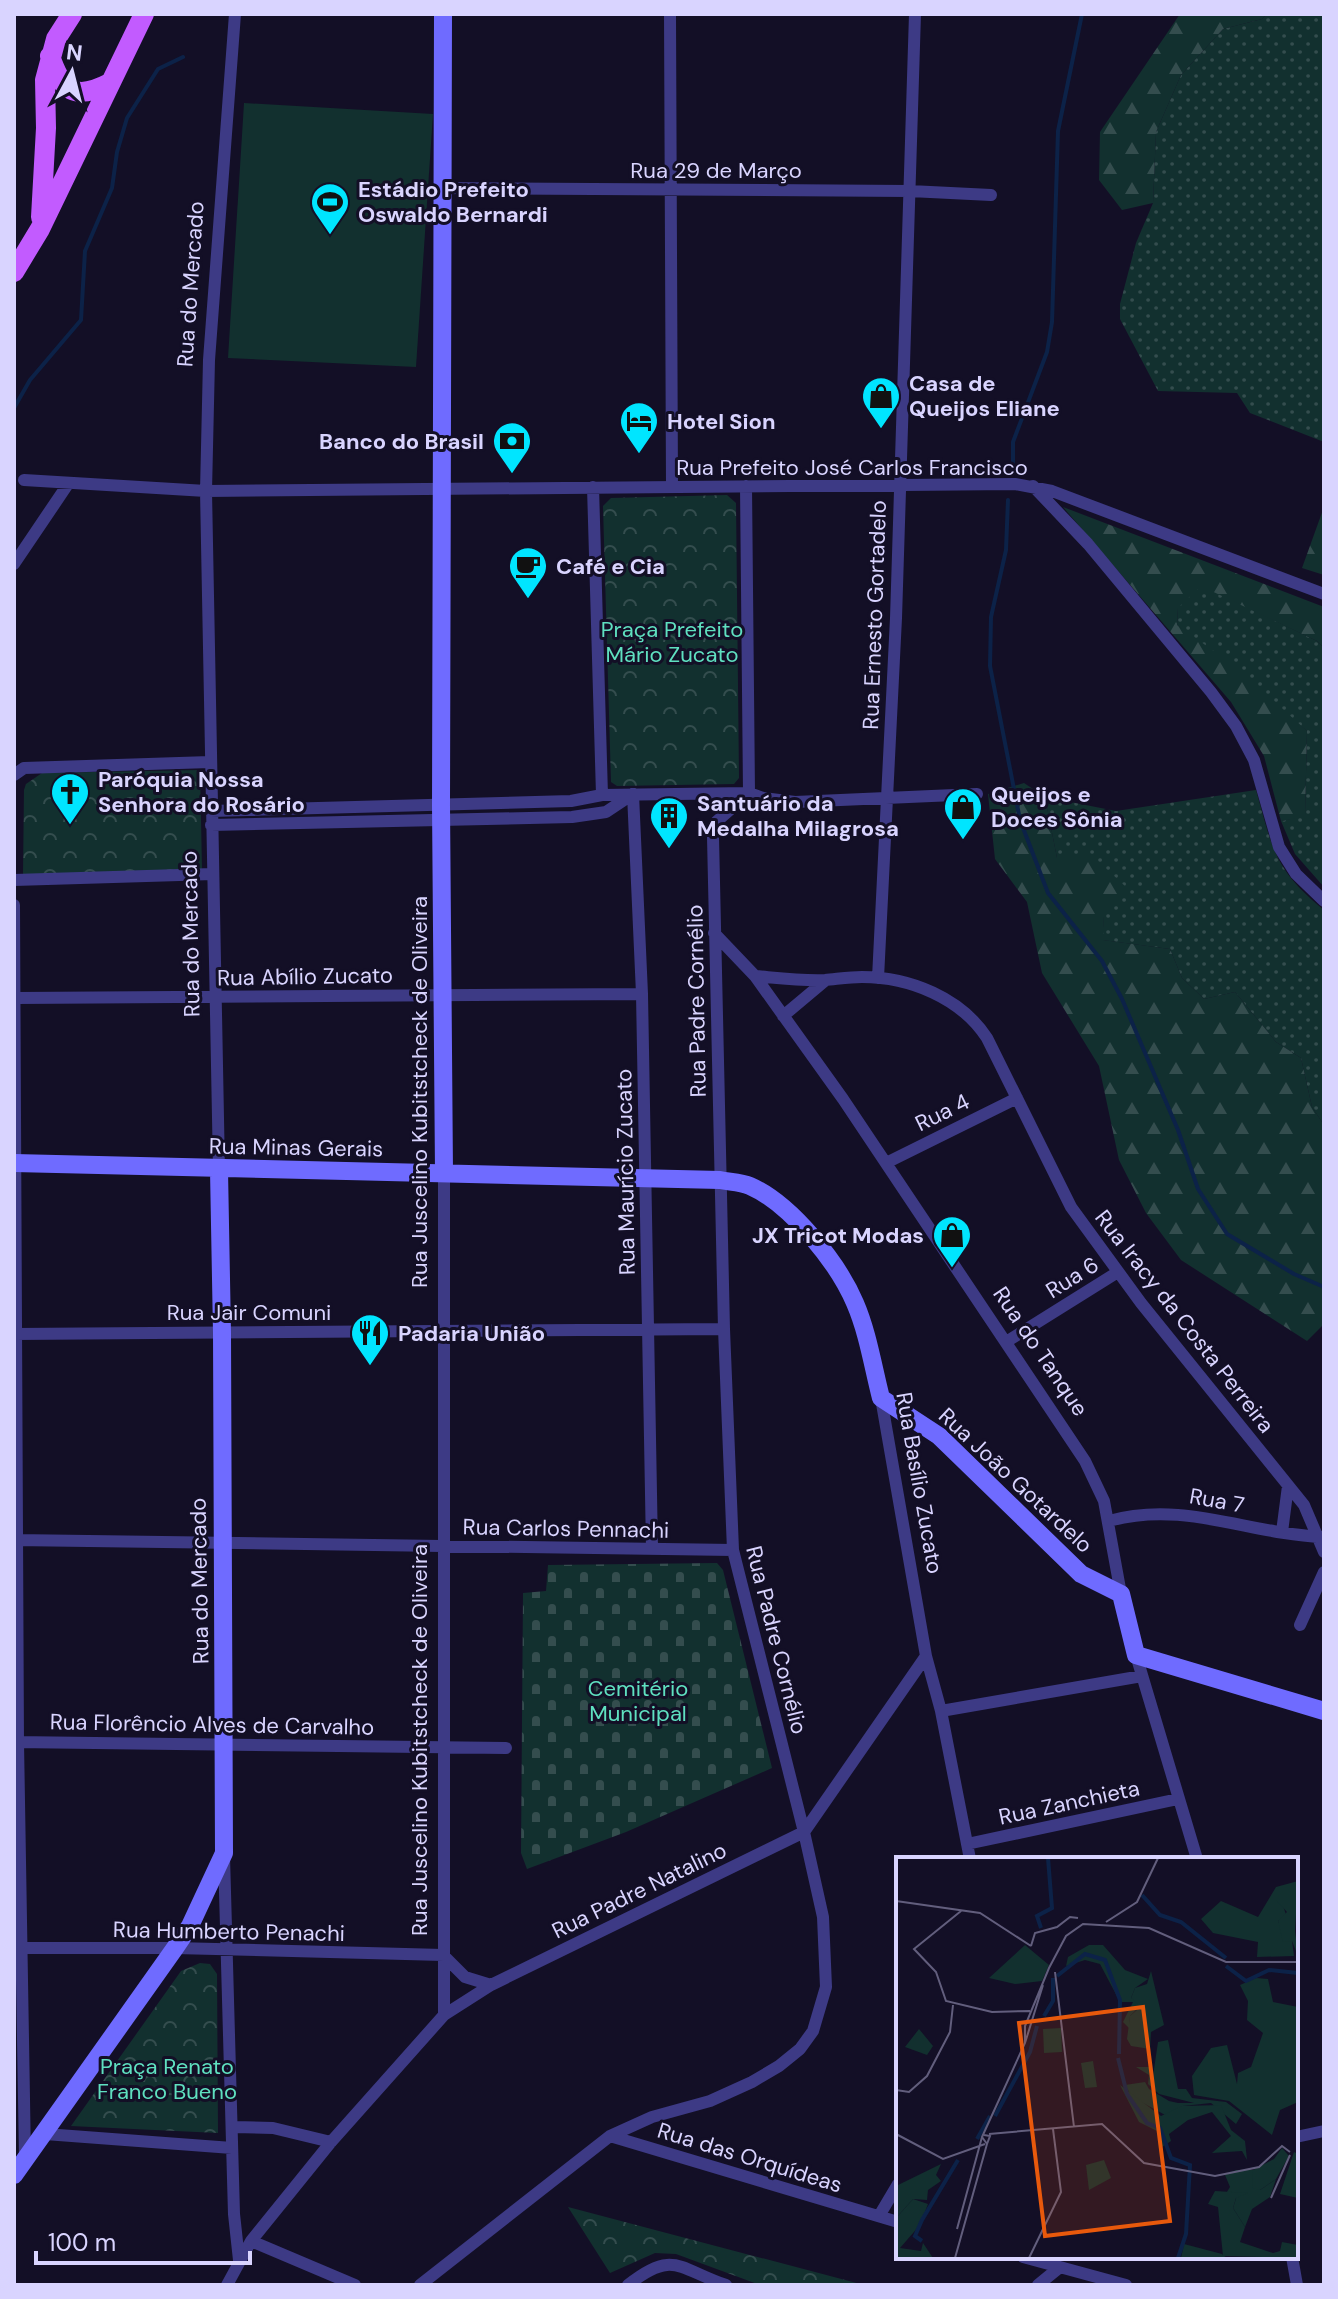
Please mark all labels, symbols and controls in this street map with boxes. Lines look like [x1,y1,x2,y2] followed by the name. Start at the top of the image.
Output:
[32,32,112,112] north arrow
[65,37,84,68] text: N
[630,156,802,185] street label: Rua 29 de Março
[358,175,548,229] place label: Estádio Prefeito Oswaldo Bernardi
[309,181,351,236] sports icon: Estádio Prefeito Oswaldo Bernardi
[170,200,211,368] street label: Rua do Mercado
[909,369,1060,423] place label: Casa de Queijos Eliane
[860,375,902,430] shop icon: Casa de Queijos Eliane
[618,400,660,455] hotel icon: Hotel Sion
[667,407,776,436] place label: Hotel Sion
[491,420,533,475] bank icon: Banco do Brasil
[319,427,484,456] place label: Banco do Brasil
[676,453,1028,482] street label: Rua Prefeito José Carlos Francisco
[856,500,893,730] street label: Rua Ernesto Gortadelo
[507,545,549,600] cafe icon: Café e Cia
[556,552,665,581] place label: Café e Cia
[601,615,743,669] park label: Praça Prefeito Mário Zucato
[98,765,305,819] place label: Paróquia Nossa Senhora do Rosário
[49,771,91,826] church icon: Paróquia Nossa Senhora do Rosário
[991,780,1123,834] place label: Queijos e Doces Sônia
[942,786,984,841] shop icon: Queijos e Doces Sônia
[697,789,899,843] place label: Santuário da Medalha Milagrosa
[648,795,690,850] building icon: Santuário da Medalha Milagrosa
[175,851,206,1017] street label: Rua do Mercado
[405,896,434,1288] street label: Rua Juscelino Kubitstcheck de Oliveira
[680,904,713,1098] street label: Rua Padre Cornélio
[217,960,393,993] street label: Rua Abílio Zucato
[609,1069,642,1275] street label: Rua Maurício Zucato
[910,1087,974,1138] street label: Rua 4
[209,1131,383,1164] street label: Rua Minas Gerais
[1088,1204,1281,1439] street label: Rua Iracy da Costa Perreira
[931,1214,973,1269] shop icon: JX Tricot Modas
[752,1221,924,1250] place label: JX Tricot Modas
[1040,1250,1104,1305] street label: Rua 6
[987,1281,1095,1422] street label: Rua do Tanque
[167,1298,331,1327] street label: Rua Jair Comuni
[349,1312,391,1367] restaurant icon: Padaria União
[398,1319,545,1348] place label: Padaria União
[889,1390,950,1576] street label: Rua Basílio Zucato
[933,1401,1099,1559] street label: Rua João Gotardelo
[1187,1481,1247,1520] street label: Rua 7
[184,1498,215,1664] street label: Rua do Mercado
[462,1512,670,1545] street label: Rua Carlos Pennachi
[739,1543,814,1737] street label: Rua Padre Cornélio
[405,1544,434,1936] street label: Rua Juscelino Kubitstcheck de Oliveira
[588,1674,688,1728] park label: Cemitério Municipal
[50,1707,374,1742] street label: Rua Florêncio Alves de Carvalho
[996,1773,1142,1832] street label: Rua Zanchieta
[547,1836,731,1945] street label: Rua Padre Natalino
[896,1857,1298,2259] inset map
[113,1915,345,1948] street label: Rua Humberto Penachi
[97,2052,237,2106] park label: Praça Renato Franco Bueno
[654,2116,846,2199] street label: Rua das Orquídeas
[36,2215,250,2265] scale bar
[48,2227,116,2258] text: 100 m

